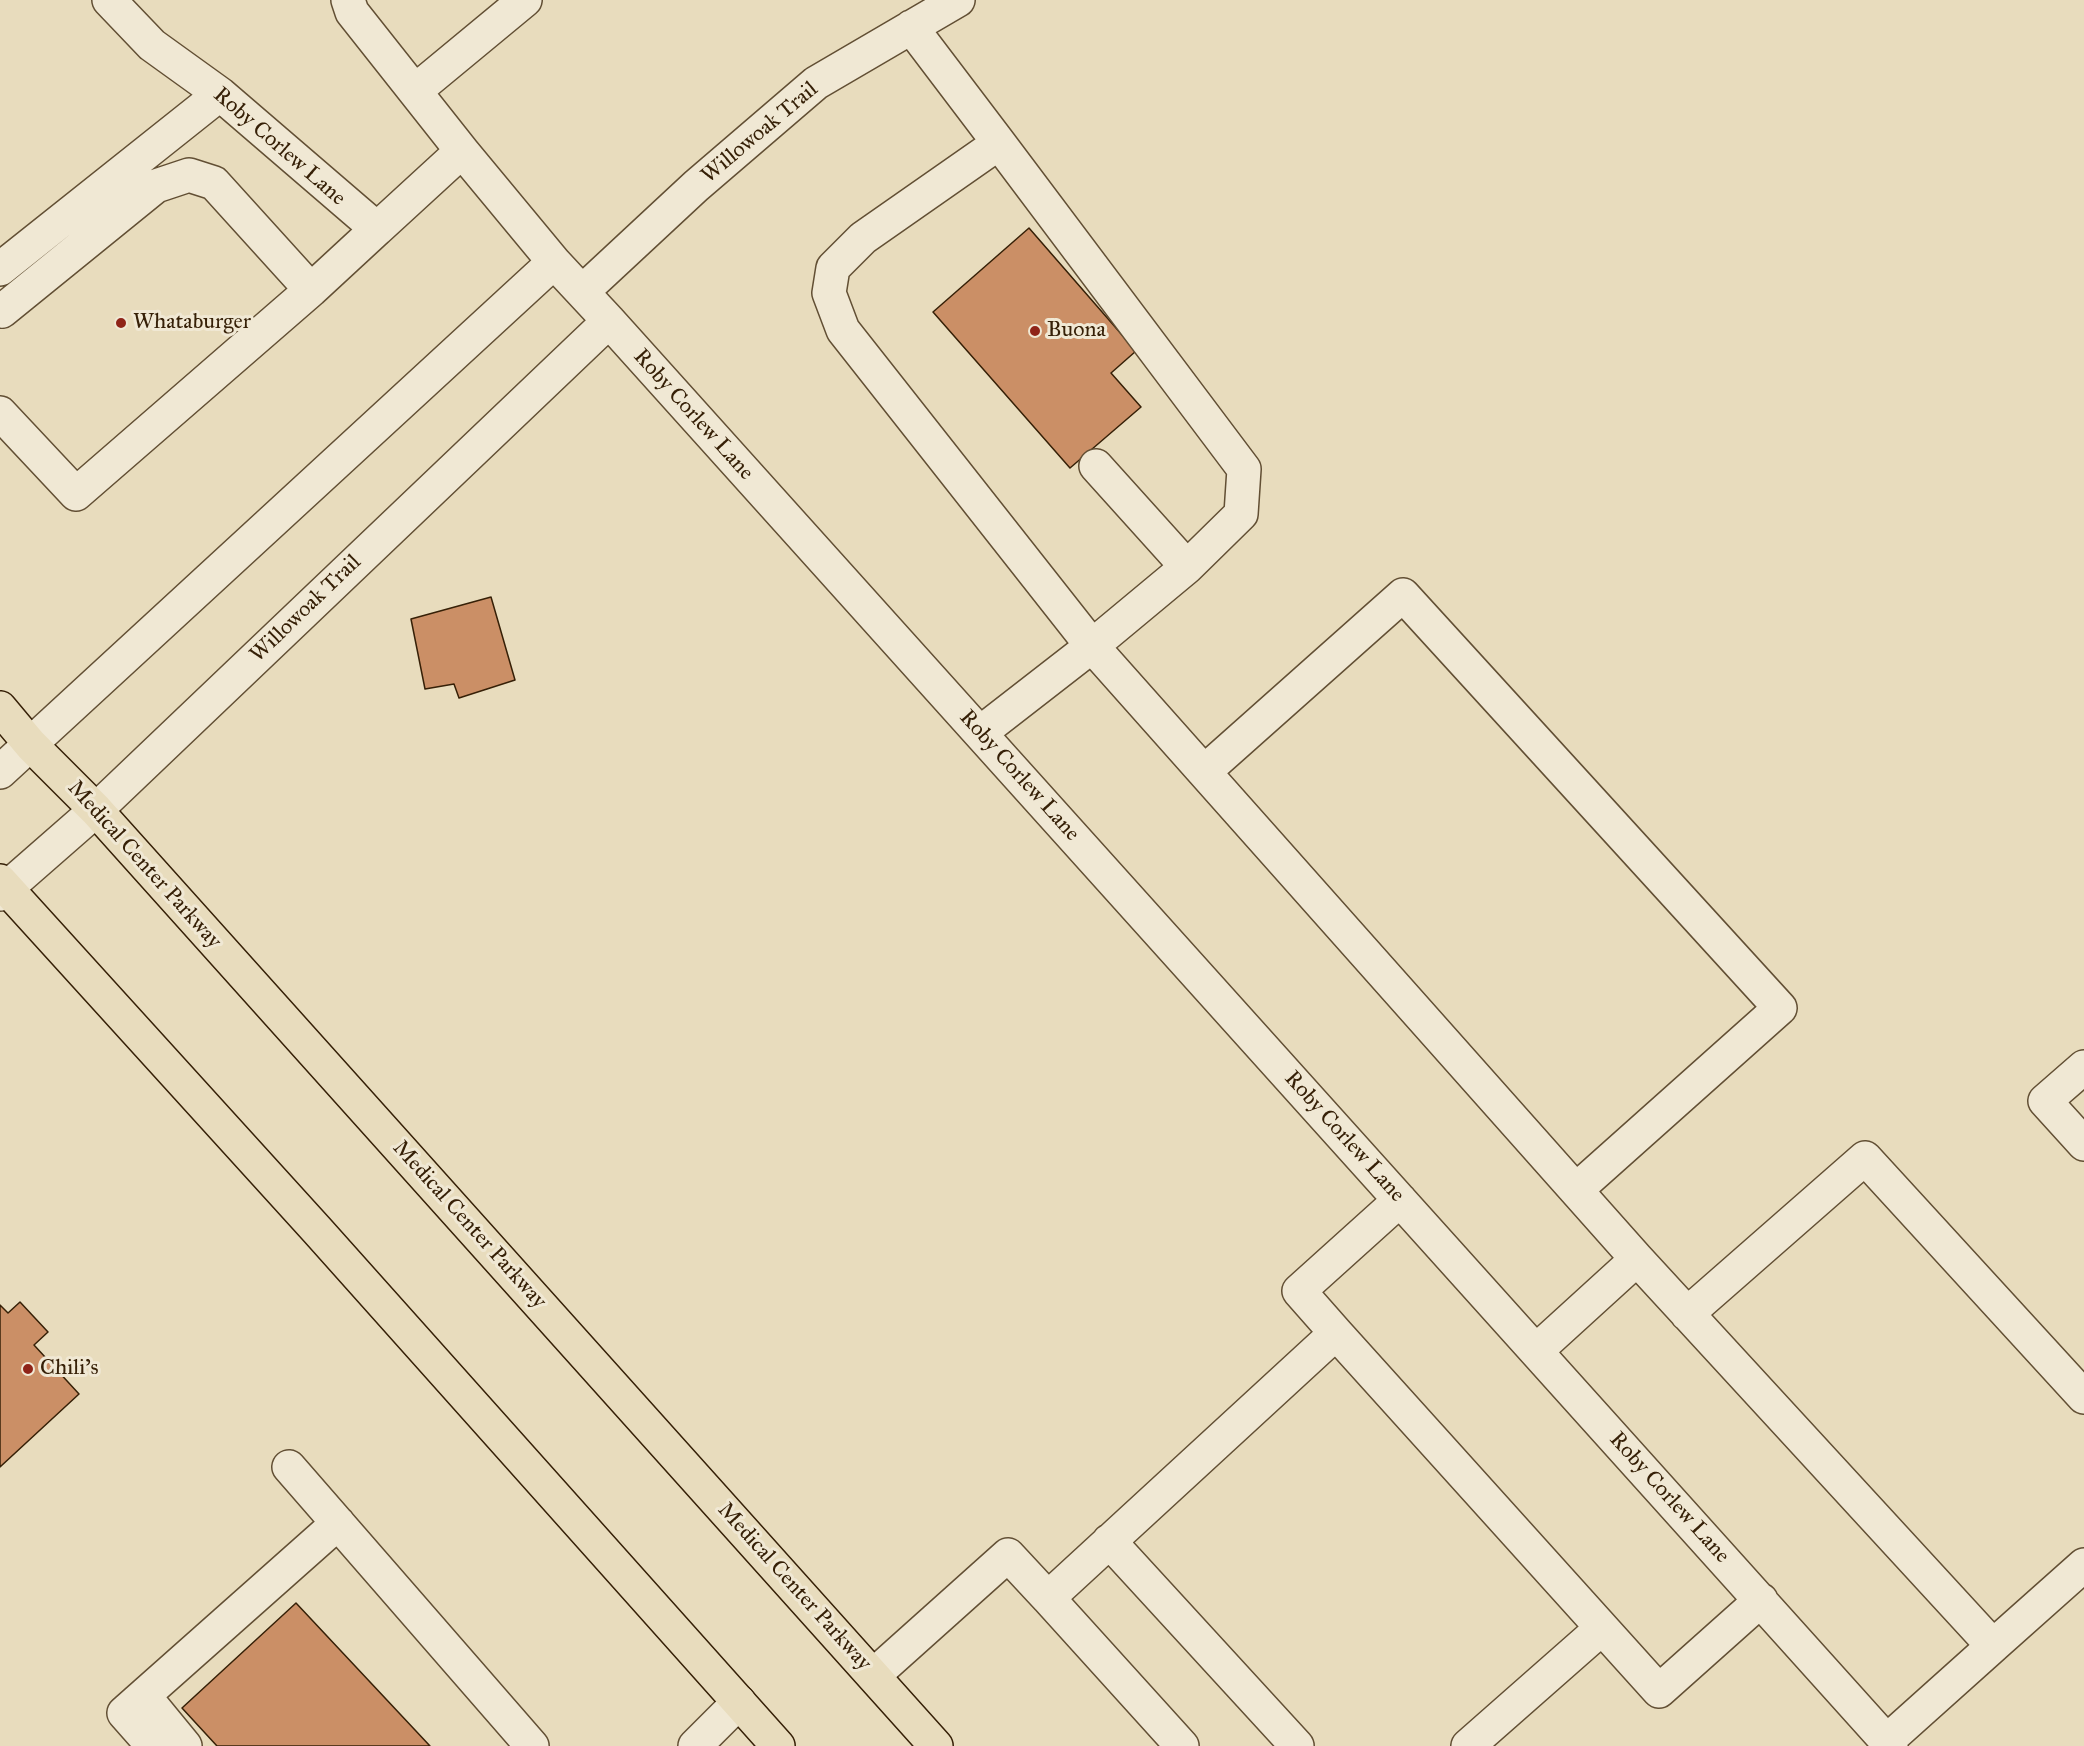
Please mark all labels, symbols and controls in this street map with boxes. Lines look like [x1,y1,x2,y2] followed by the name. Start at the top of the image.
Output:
[696,77,824,189] street label: Willowoak Trail
[207,82,351,212] street label: Roby Corlew Lane
[133,310,251,336] place label: Whataburger
[114,316,128,330] marker: Whataburger
[1047,318,1106,344] place label: Buona
[1028,324,1042,338] marker: Buona
[627,344,759,486] street label: Roby Corlew Lane
[245,550,367,668] street label: Willowoak Trail
[953,705,1085,847] street label: Roby Corlew Lane
[62,775,226,955] street label: Medical Center Parkway
[1278,1066,1410,1208] street label: Roby Corlew Lane
[387,1135,551,1315] street label: Medical Center Parkway
[40,1356,99,1382] place label: Chili's
[21,1362,35,1376] marker: Chili's
[1603,1427,1735,1569] street label: Roby Corlew Lane
[712,1497,876,1677] street label: Medical Center Parkway

